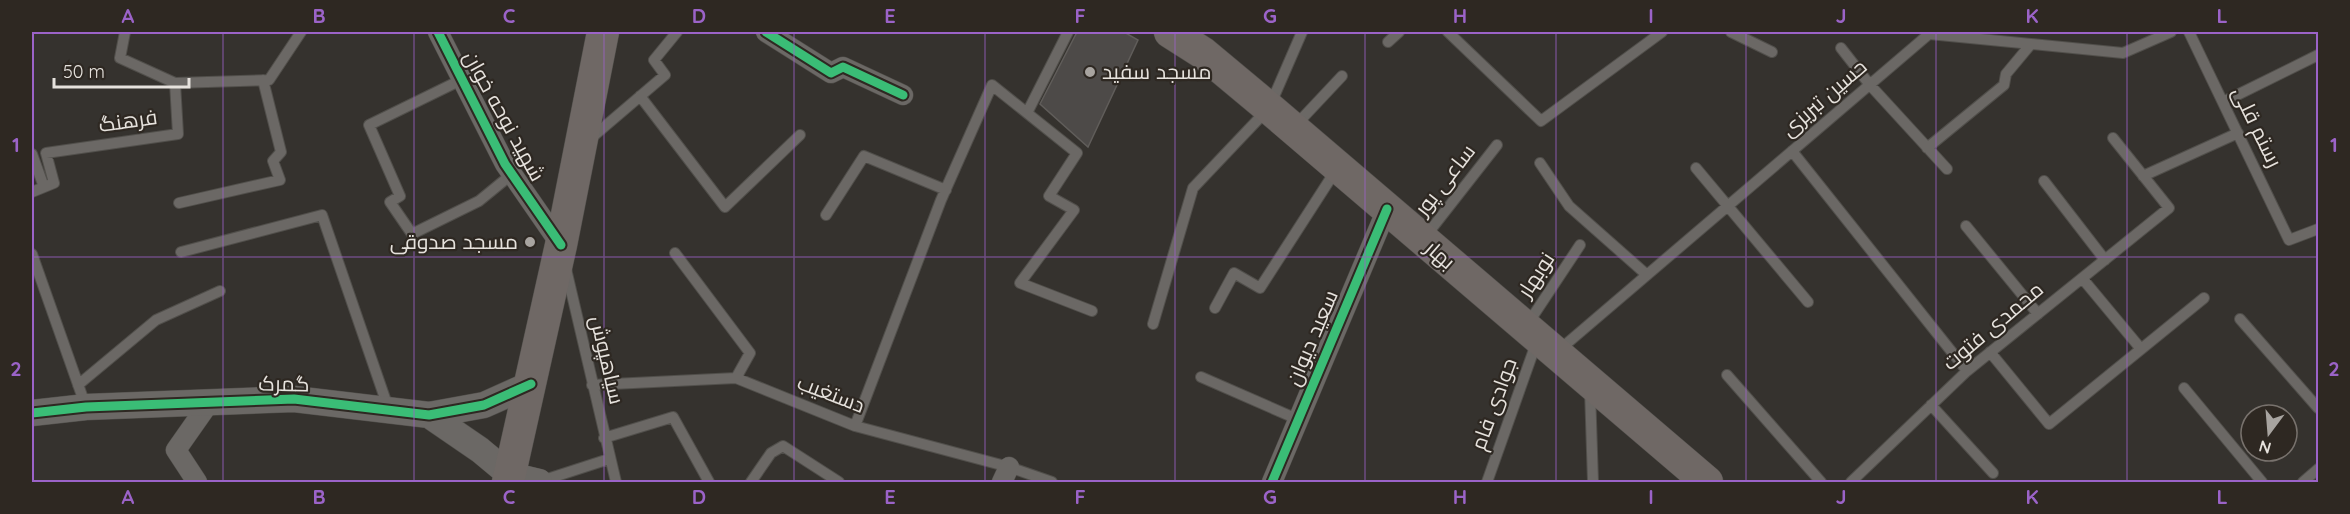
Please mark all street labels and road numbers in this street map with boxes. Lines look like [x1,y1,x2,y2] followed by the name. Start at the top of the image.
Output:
[457,46,551,186] street label: شهید نوحه خوان
[1775,53,1872,142] street label: حسین تبریزی
[2225,82,2289,172] street label: رستم قلی
[97,103,159,137] street label: فرهنگ
[1408,138,1482,222] street label: ساعی پور
[1419,234,1461,275] street label: بهار
[1510,247,1560,303] street label: نوبهار
[1937,275,2049,376] street label: محمدی فتوت
[1279,286,1344,390] street label: سعید دیوان
[584,313,631,407] street label: سیاهپوش
[1464,354,1524,454] street label: جوادی فام
[794,368,869,418] street label: دستغیب
[258,370,310,396] street label: گمرک

